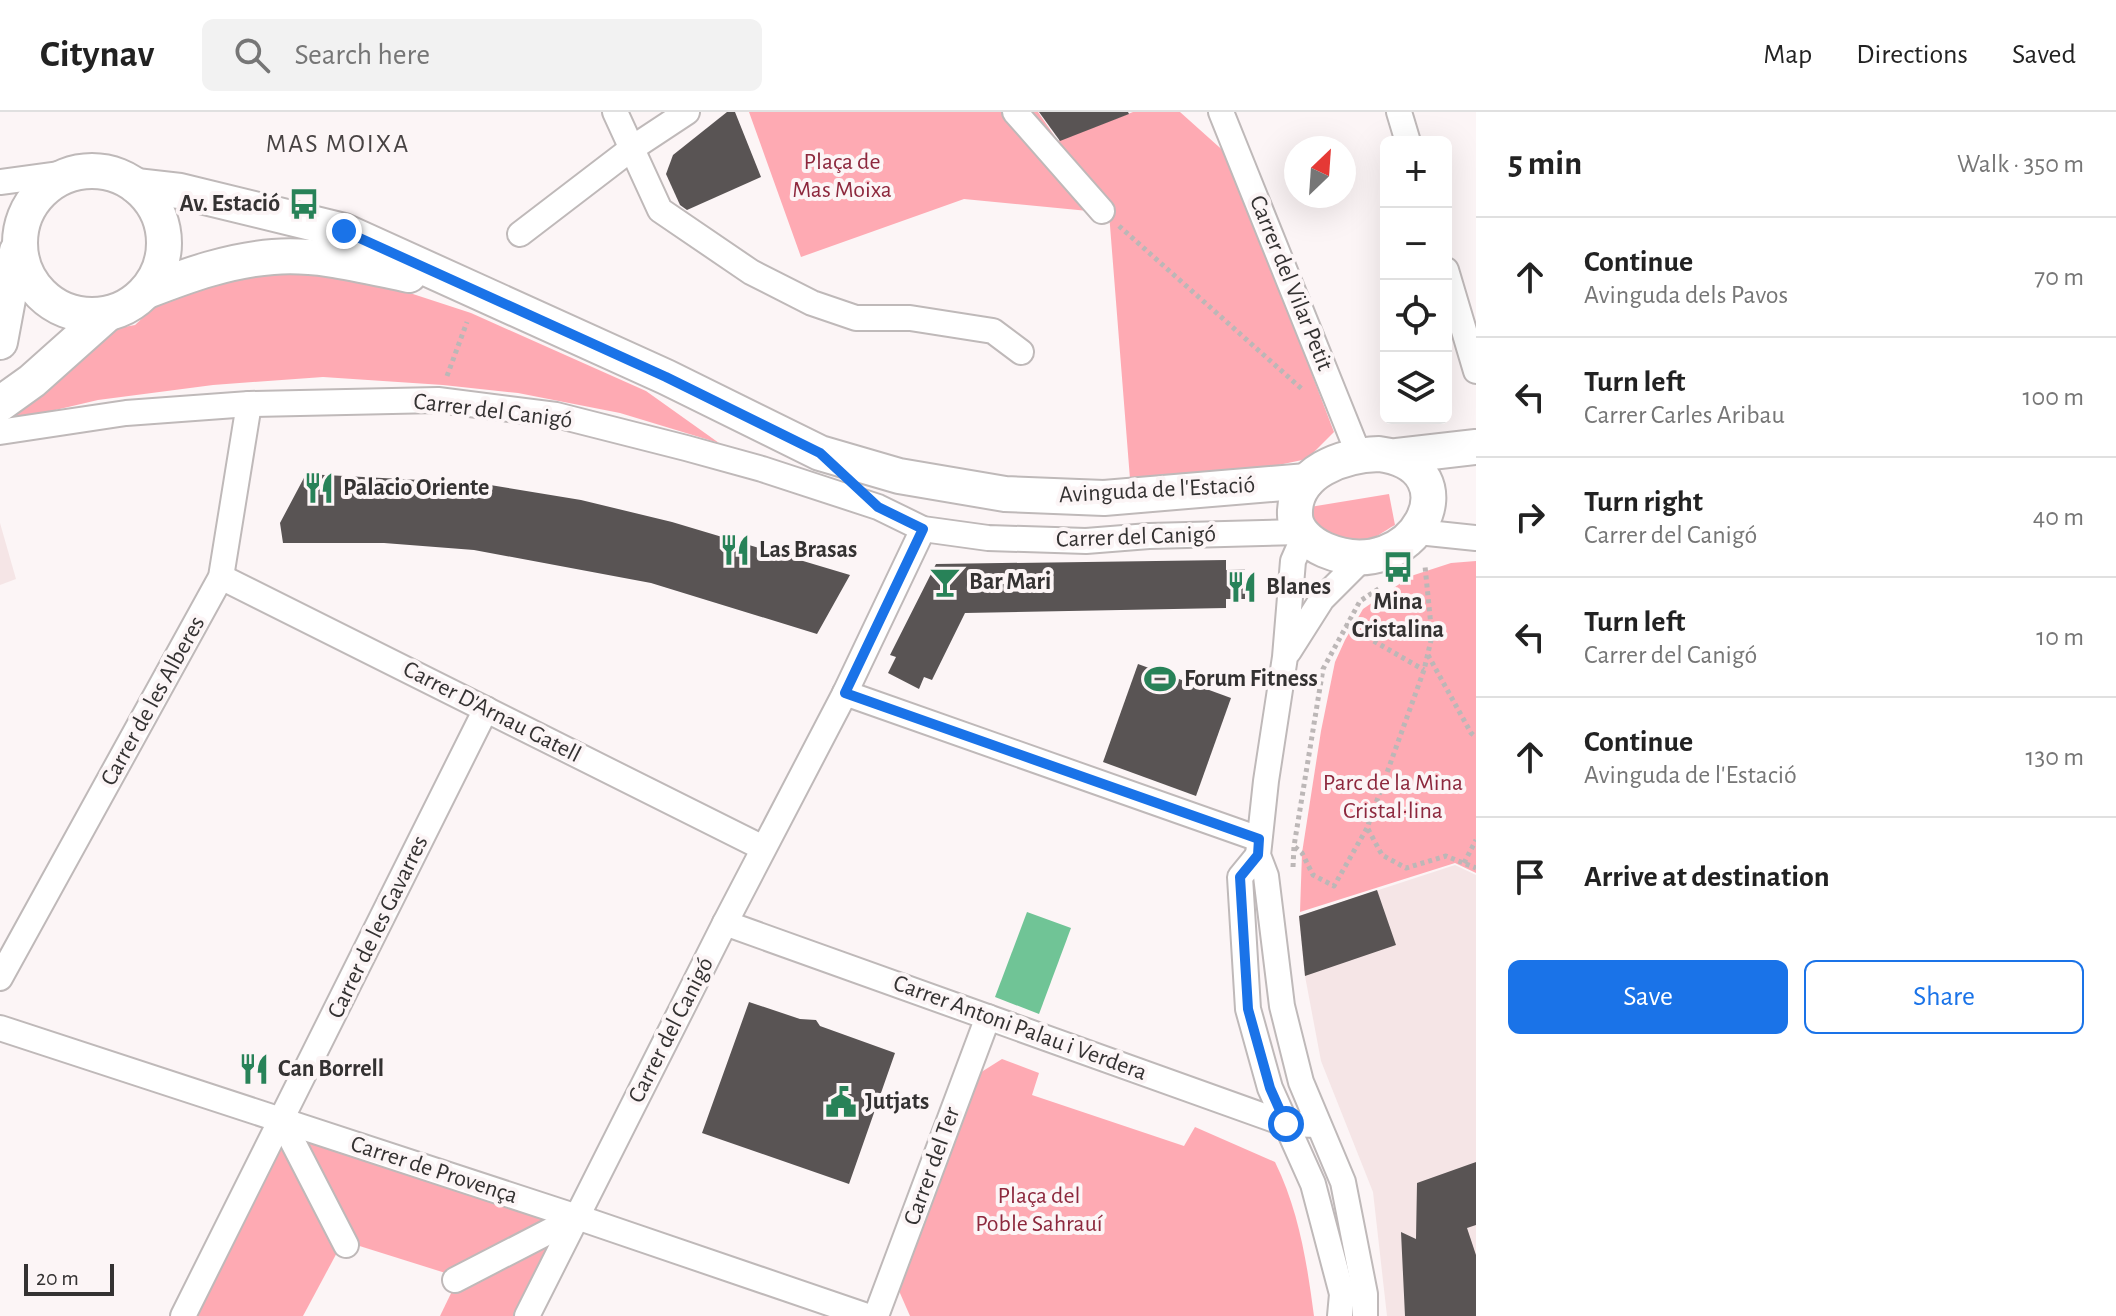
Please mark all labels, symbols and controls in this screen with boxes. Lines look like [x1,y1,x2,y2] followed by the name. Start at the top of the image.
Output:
[202,19,762,91] search box
[230,33,274,77] icon: search
[40,36,154,74] text: Citynav
[294,40,430,70] text: Search here
[1763,41,1812,69] text: Map
[1856,41,1968,69] text: Directions
[2012,41,2076,69] text: Saved
[266,131,410,157] district label: MAS MOIXA
[1284,136,1356,208] north arrow
[1380,136,1452,424] map controls
[1380,136,1452,208] button: +
[1508,147,1582,181] text: 5 min
[792,150,892,202] park label: Plaça de Mas Moixa
[1957,151,2084,177] text: Walk · 350 m
[287,187,321,221] bus stop icon: Av. Estació
[180,192,280,216] place label: Av. Estació
[1245,192,1337,374] street label: Carrer del Vilar Petit
[1380,208,1452,280] button: −
[326,213,362,249] route end
[1584,247,1693,277] text: Continue
[1508,255,1552,299] icon: ahead
[2034,264,2084,290] text: 70 m
[1380,280,1452,352] button: locate
[1584,282,1788,308] text: Avinguda dels Pavos
[1380,352,1452,424] button: layers
[1584,367,1685,397] text: Turn left
[1508,375,1552,419] icon: left
[2023,384,2084,410] text: 100 m
[412,389,574,433] street label: Carrer del Canigó
[1584,402,1785,428] text: Carrer Carles Aribau
[302,471,336,505] restaurant icon: Palacio Oriente
[1058,473,1256,507] street label: Avinguda de l'Estació
[343,476,489,500] place label: Palacio Oriente
[1584,487,1703,517] text: Turn right
[1508,495,1552,539] icon: right
[2033,504,2084,530] text: 40 m
[1056,522,1216,552] street label: Carrer del Canigó
[1584,522,1757,548] text: Carrer del Canigó
[718,533,752,567] restaurant icon: Las Brasas
[759,538,857,562] place label: Las Brasas
[1381,550,1415,584] bus stop icon: Mina Cristalina
[928,565,962,599] bar icon: Bar Mari
[969,570,1051,594] place label: Bar Mari
[1225,570,1259,604] restaurant icon: Blanes
[1266,575,1331,599] place label: Blanes
[1352,590,1444,642] place label: Mina Cristalina
[1584,607,1685,637] text: Turn left
[97,612,209,790] street label: Carrer de les Alberes
[1508,615,1552,659] icon: left
[2036,624,2084,650] text: 10 m
[1584,642,1757,668] text: Carrer del Canigó
[399,657,585,767] street label: Carrer D'Arnau Gatell
[1143,662,1177,696] sports icon: Forum Fitness
[1184,667,1318,691] place label: Forum Fitness
[1584,727,1693,757] text: Continue
[1508,735,1552,779] icon: ahead
[2026,744,2084,770] text: 130 m
[1584,762,1797,788] text: Avinguda de l'Estació
[1323,771,1463,823] park label: Parc de la Mina Cristal·lina
[323,832,433,1022] street label: Carrer de les Gavarres
[1508,855,1552,899] icon: arrive
[1584,862,1830,892] text: Arrive at destination
[624,953,718,1107] street label: Carrer del Canigó
[1508,960,1788,1034] button: Save
[1804,960,2084,1034] button: Share
[890,971,1150,1085] street label: Carrer Antoni Palau i Verdera
[237,1052,271,1086] restaurant icon: Can Borrell
[278,1057,384,1081] place label: Can Borrell
[824,1085,858,1119] public building icon: Jutjats
[865,1090,929,1114] place label: Jutjats
[900,1103,965,1228] street label: Carrer del Ter
[1268,1106,1304,1142] route start
[348,1132,520,1208] street label: Carrer de Provença
[975,1184,1103,1236] park label: Plaça del Poble Sahrauí
[24,1260,114,1296] scale bar
[36,1267,79,1289] text: 20 m

